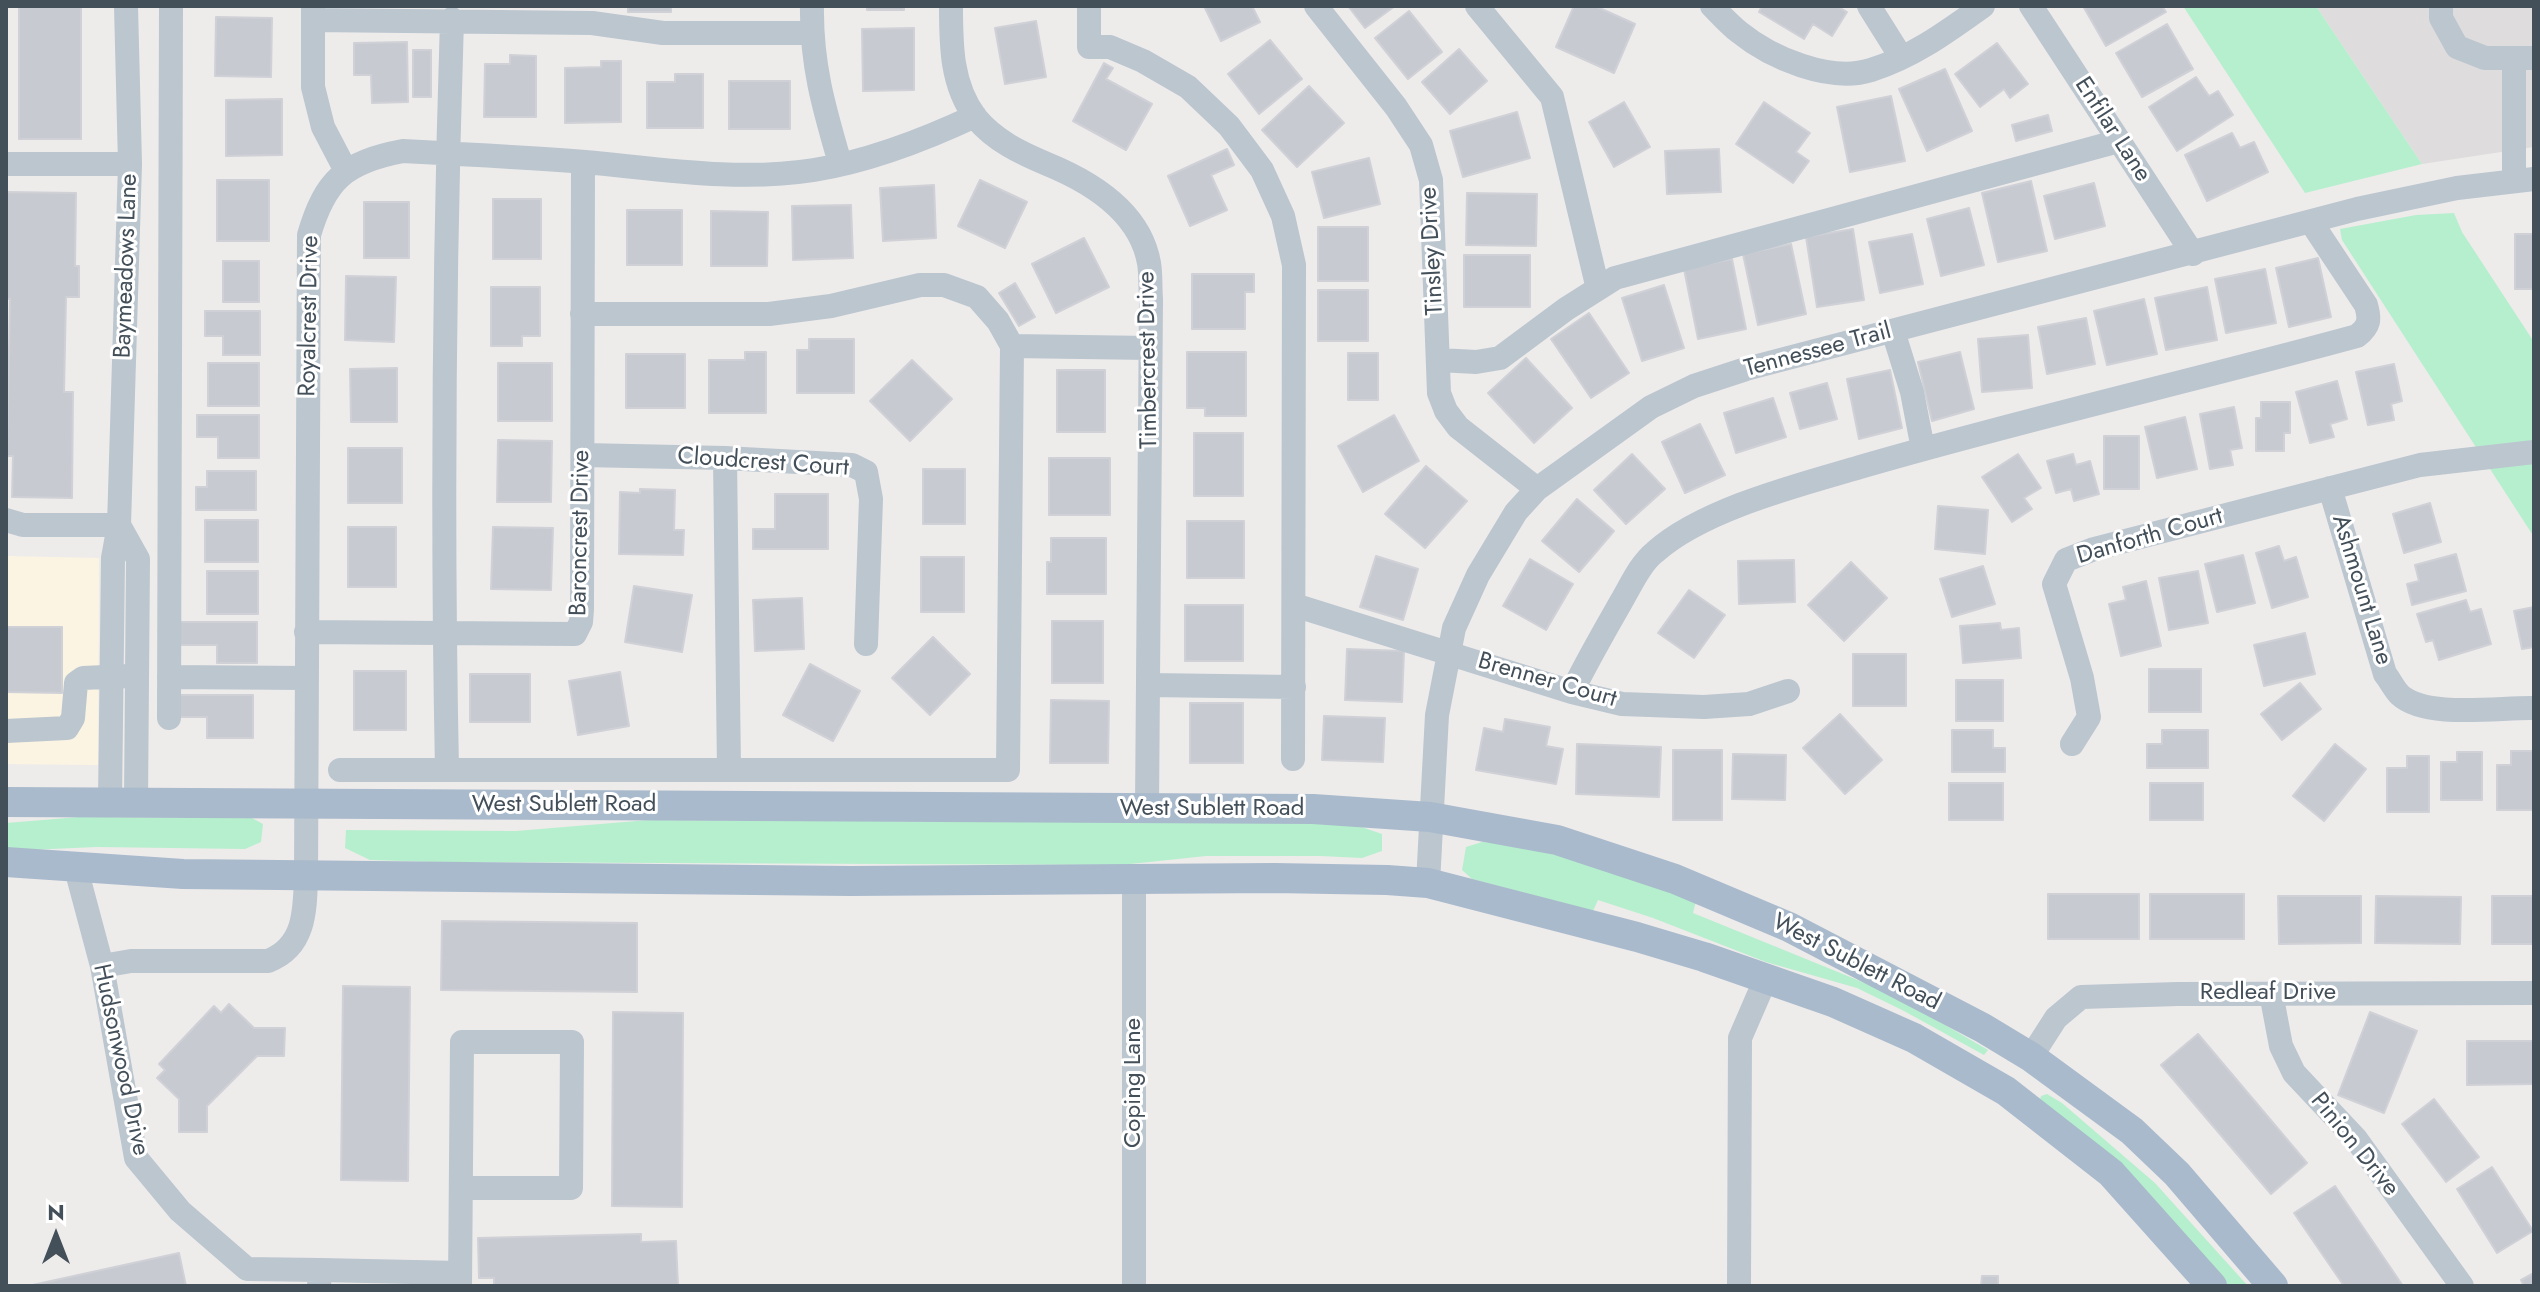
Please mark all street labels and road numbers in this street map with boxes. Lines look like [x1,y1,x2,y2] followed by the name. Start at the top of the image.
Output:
[2068,72,2156,188] street label: Enfilar Lane
[109,173,145,359] street label: Baymeadows Lane
[1415,186,1451,316] street label: Tinsley Drive
[294,235,326,397] street label: Royalcrest Drive
[1133,271,1165,449] street label: Timbercrest Drive
[1741,318,1895,384] street label: Tennessee Trail
[676,443,850,483] street label: Cloudcrest Court
[565,450,597,616] street label: Baroncrest Drive
[2074,502,2226,572] street label: Danforth Court
[2325,511,2397,669] street label: Ashmount Lane
[1474,647,1620,715] street label: Brenner Court
[472,791,656,819] street label: West Sublett Road
[1120,795,1304,823] street label: West Sublett Road
[1767,908,1945,1018] street label: West Sublett Road
[86,962,154,1158] street label: Hudsonwood Drive
[2200,979,2336,1007] street label: Redleaf Drive
[1120,1018,1148,1148] street label: Coping Lane
[2304,1088,2404,1202] street label: Pinion Drive

